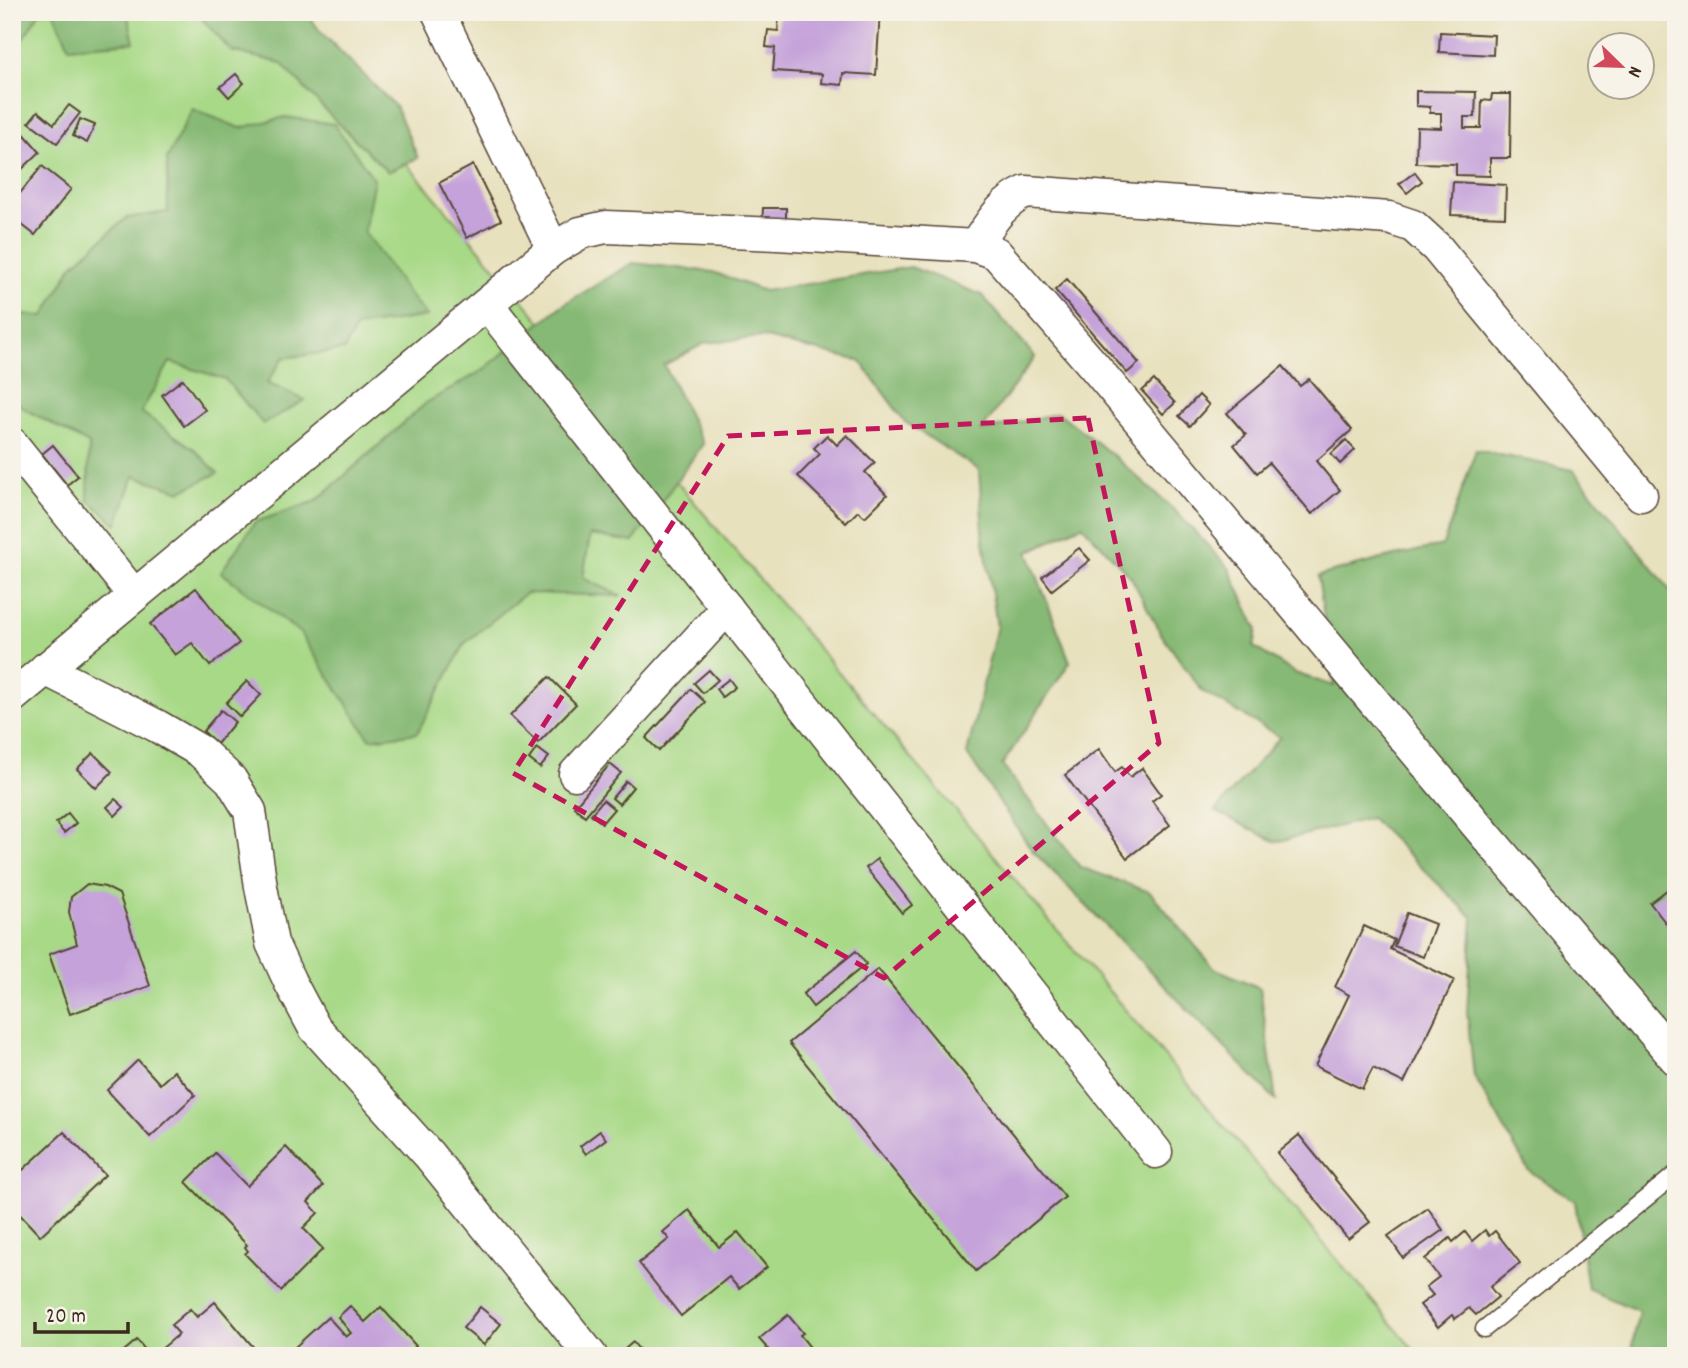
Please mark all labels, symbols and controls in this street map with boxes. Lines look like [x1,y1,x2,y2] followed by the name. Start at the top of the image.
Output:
[1586,32,1656,102] north arrow
[1619,62,1648,81] text: N
[35,1291,128,1335] scale bar
[46,1303,86,1333] text: 20 m

